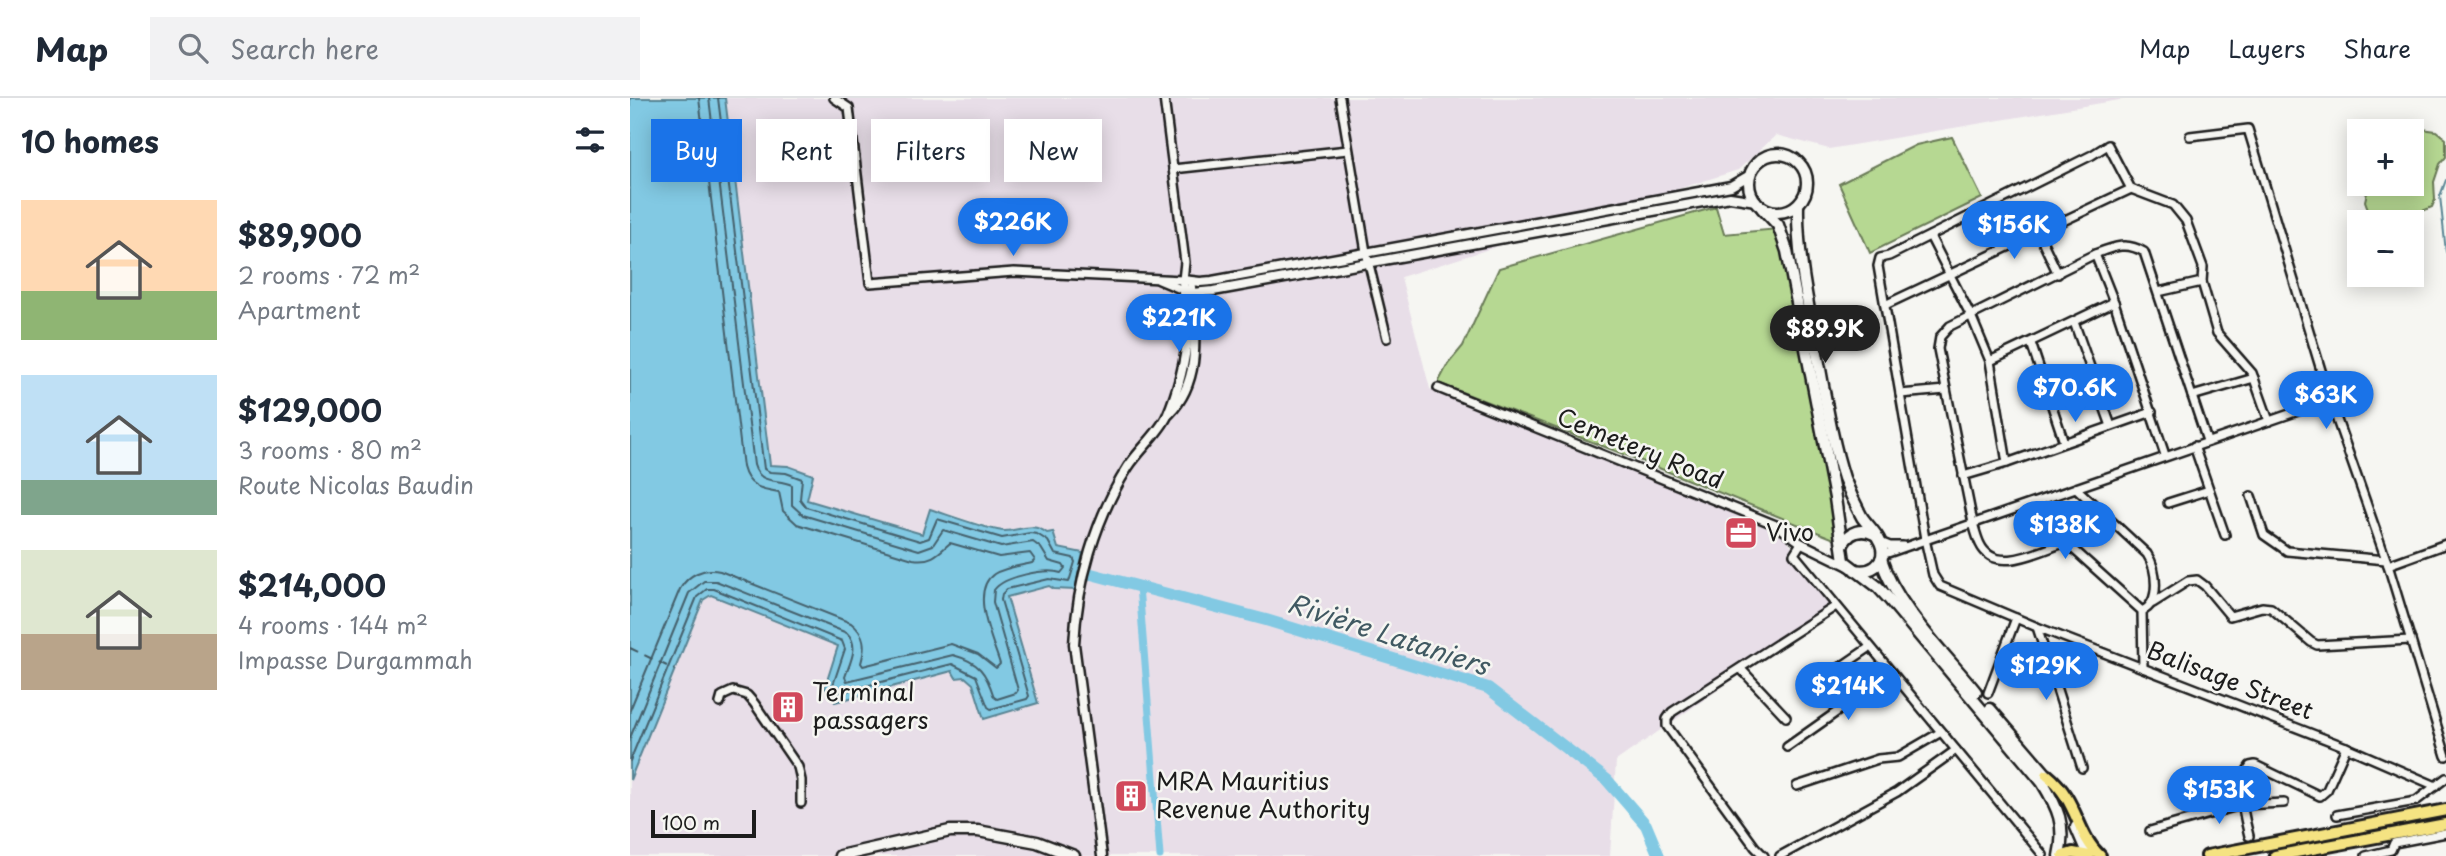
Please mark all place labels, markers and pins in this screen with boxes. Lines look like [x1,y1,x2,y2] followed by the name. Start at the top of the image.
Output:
[964,198,1062,258] pin: $226K
[1965,202,2063,261] pin: $156K
[1130,294,1228,354] pin: $221K
[1768,306,1882,365] pin: $89.9K
[2018,364,2132,424] pin: $70.6K
[2285,372,2367,431] pin: $63K
[2016,502,2114,561] pin: $138K
[1766,513,1814,549] place label: Vivo
[1722,514,1760,552] office icon: Vivo
[1997,642,2095,702] pin: $129K
[1799,662,1897,722] pin: $214K
[812,673,928,737] place label: Terminal passagers
[769,688,807,726] building icon: Terminal passagers
[1156,762,1370,826] place label: MRA Mauritius Revenue Authority
[2170,766,2268,826] pin: $153K
[1112,777,1150,815] building icon: MRA Mauritius Revenue Authority

